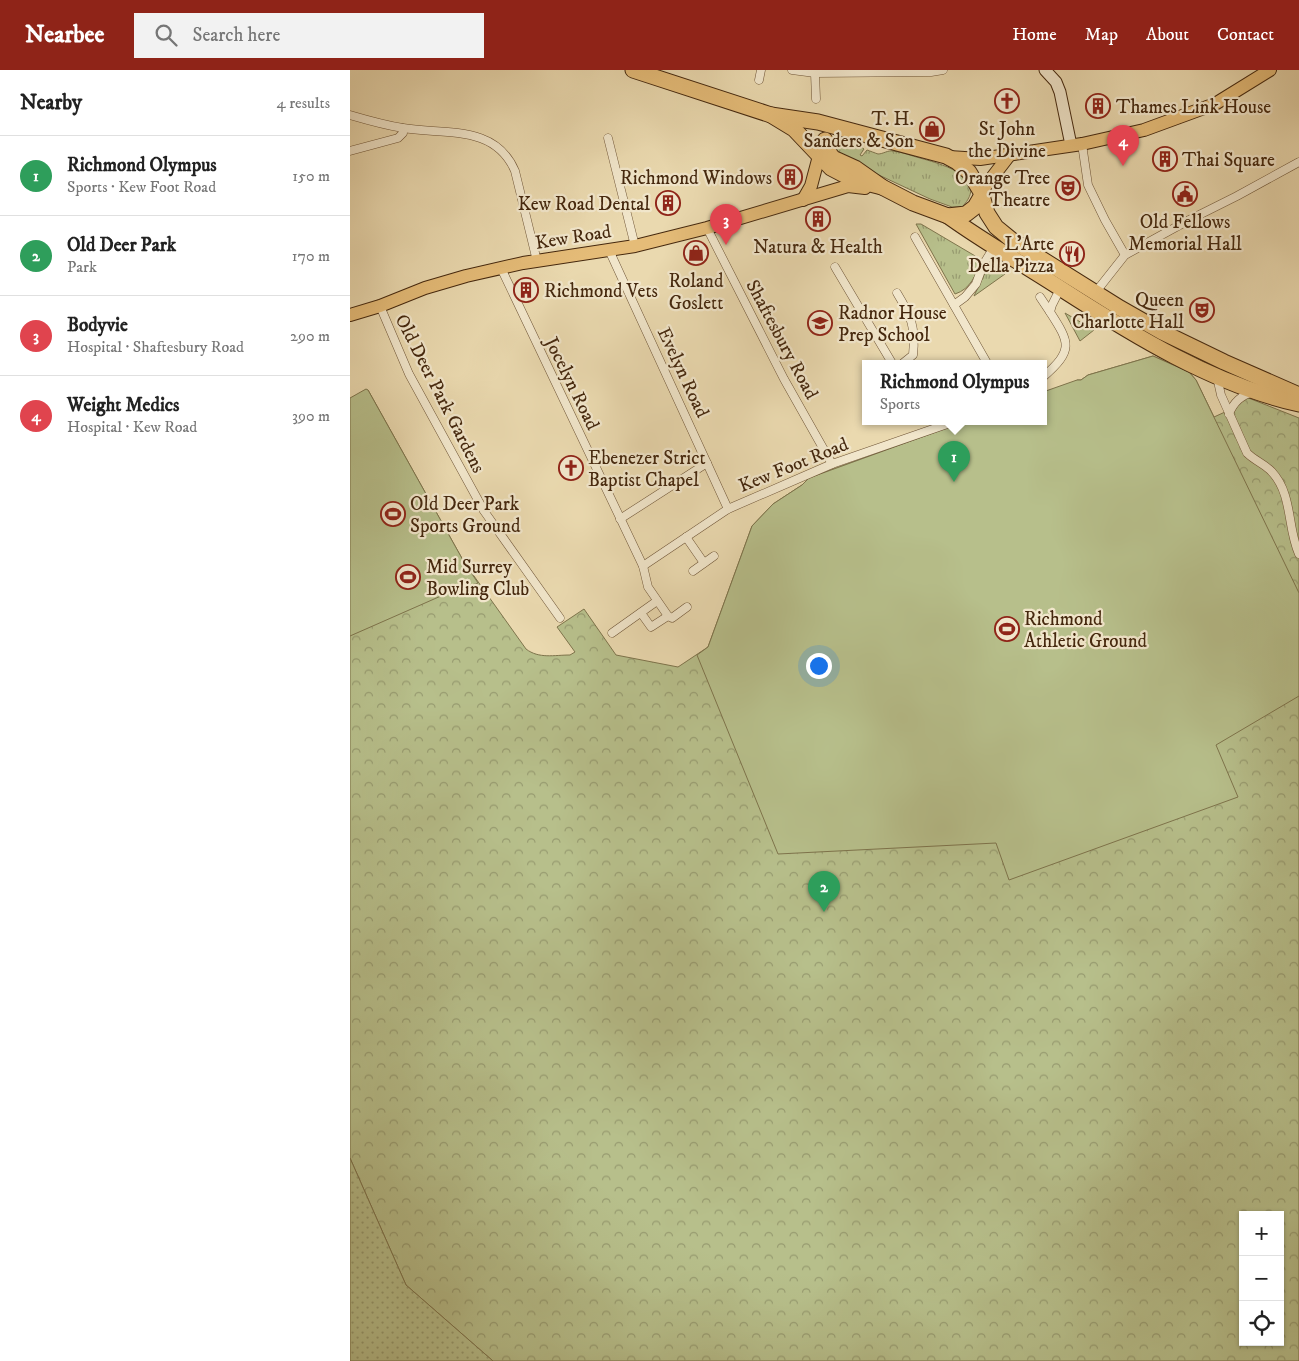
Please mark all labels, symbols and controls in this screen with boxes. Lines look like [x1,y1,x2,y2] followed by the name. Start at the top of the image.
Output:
[134,13,484,58] search box
[25,20,104,50] text: Nearbee
[152,21,180,49] icon: search
[192,24,280,47] text: Search here
[1012,24,1057,46] text: Home
[1085,24,1118,46] text: Map
[1146,24,1189,46] text: About
[1217,24,1274,46] text: Contact
[994,88,1020,114] church icon: St John the Divine
[20,90,82,116] text: Nearby
[277,93,330,113] text: 4 results
[1085,93,1111,119] building icon: Thames Link House
[1116,96,1271,119] place label: Thames Link House
[803,108,914,153] place label: T. H. Sanders & Son
[919,116,945,142] shop icon: T. H. Sanders & Son
[968,118,1046,163] place label: St John the Divine
[1107,125,1139,166] pin: 4
[1152,146,1178,172] building icon: Thai Square
[1182,149,1275,173] place label: Thai Square
[67,154,217,177] text: Richmond Olympus
[777,164,803,190] building icon: Richmond Windows
[33,166,39,186] text: 1
[292,166,330,186] text: 150 m
[620,167,772,190] place label: Richmond Windows
[955,167,1050,212] place label: Orange Tree Theatre
[1055,175,1081,201] theatre icon: Orange Tree Theatre
[67,177,216,197] text: Sports · Kew Foot Road
[1172,181,1198,207] public building icon: Old Fellows Memorial Hall
[655,190,681,216] building icon: Kew Road Dental
[518,193,650,216] place label: Kew Road Dental
[710,204,742,245] pin: 3
[805,206,831,232] building icon: Natura & Health
[1128,211,1242,256] place label: Old Fellows Memorial Hall
[534,220,613,255] street label: Kew Road
[968,233,1054,278] place label: L'Arte Della Pizza
[67,234,176,257] text: Old Deer Park
[753,236,883,259] place label: Natura & Health
[683,240,709,266] shop icon: Roland Goslett
[1059,241,1085,267] restaurant icon: L'Arte Della Pizza
[32,246,40,266] text: 2
[292,246,330,266] text: 170 m
[67,257,97,277] text: Park
[669,270,724,315] place label: Roland Goslett
[741,276,823,404] street label: Shaftesbury Road
[513,277,539,303] building icon: Richmond Vets
[544,280,658,303] place label: Richmond Vets
[1072,289,1184,334] place label: Queen Charlotte Hall
[1189,297,1215,323] theatre icon: Queen Charlotte Hall
[838,302,947,347] place label: Radnor House Prep School
[390,310,490,477] street label: Old Deer Park Gardens
[807,310,833,336] school or university icon: Radnor House Prep School
[67,314,128,337] text: Bodyvie
[652,324,714,422] street label: Evelyn Road
[33,326,39,346] text: 3
[290,326,330,346] text: 290 m
[538,332,604,434] street label: Jocelyn Road
[67,337,244,357] text: Hospital · Shaftesbury Road
[862,360,1047,425] popup
[880,371,1029,394] text: Richmond Olympus
[67,394,179,417] text: Weight Medics
[880,394,920,414] text: Sports
[31,406,41,426] text: 4
[292,406,330,426] text: 390 m
[67,417,197,437] text: Hospital · Kew Road
[735,433,852,498] street label: Kew Foot Road
[938,441,970,482] pin: 1
[588,447,705,492] place label: Ebenezer Strict Baptist Chapel
[558,455,584,481] church icon: Ebenezer Strict Baptist Chapel
[410,493,521,538] place label: Old Deer Park Sports Ground
[380,501,406,527] sports icon: Old Deer Park Sports Ground
[426,556,529,601] place label: Mid Surrey Bowling Club
[395,564,421,590] sports icon: Mid Surrey Bowling Club
[1024,608,1148,653] place label: Richmond Athletic Ground
[994,616,1020,642] sports icon: Richmond Athletic Ground
[806,653,832,679] your location
[808,871,840,912] pin: 2
[1239,1211,1284,1346] map controls
[1239,1211,1284,1256] button: +
[1239,1256,1284,1301] button: −
[1239,1301,1284,1346] button: locate

